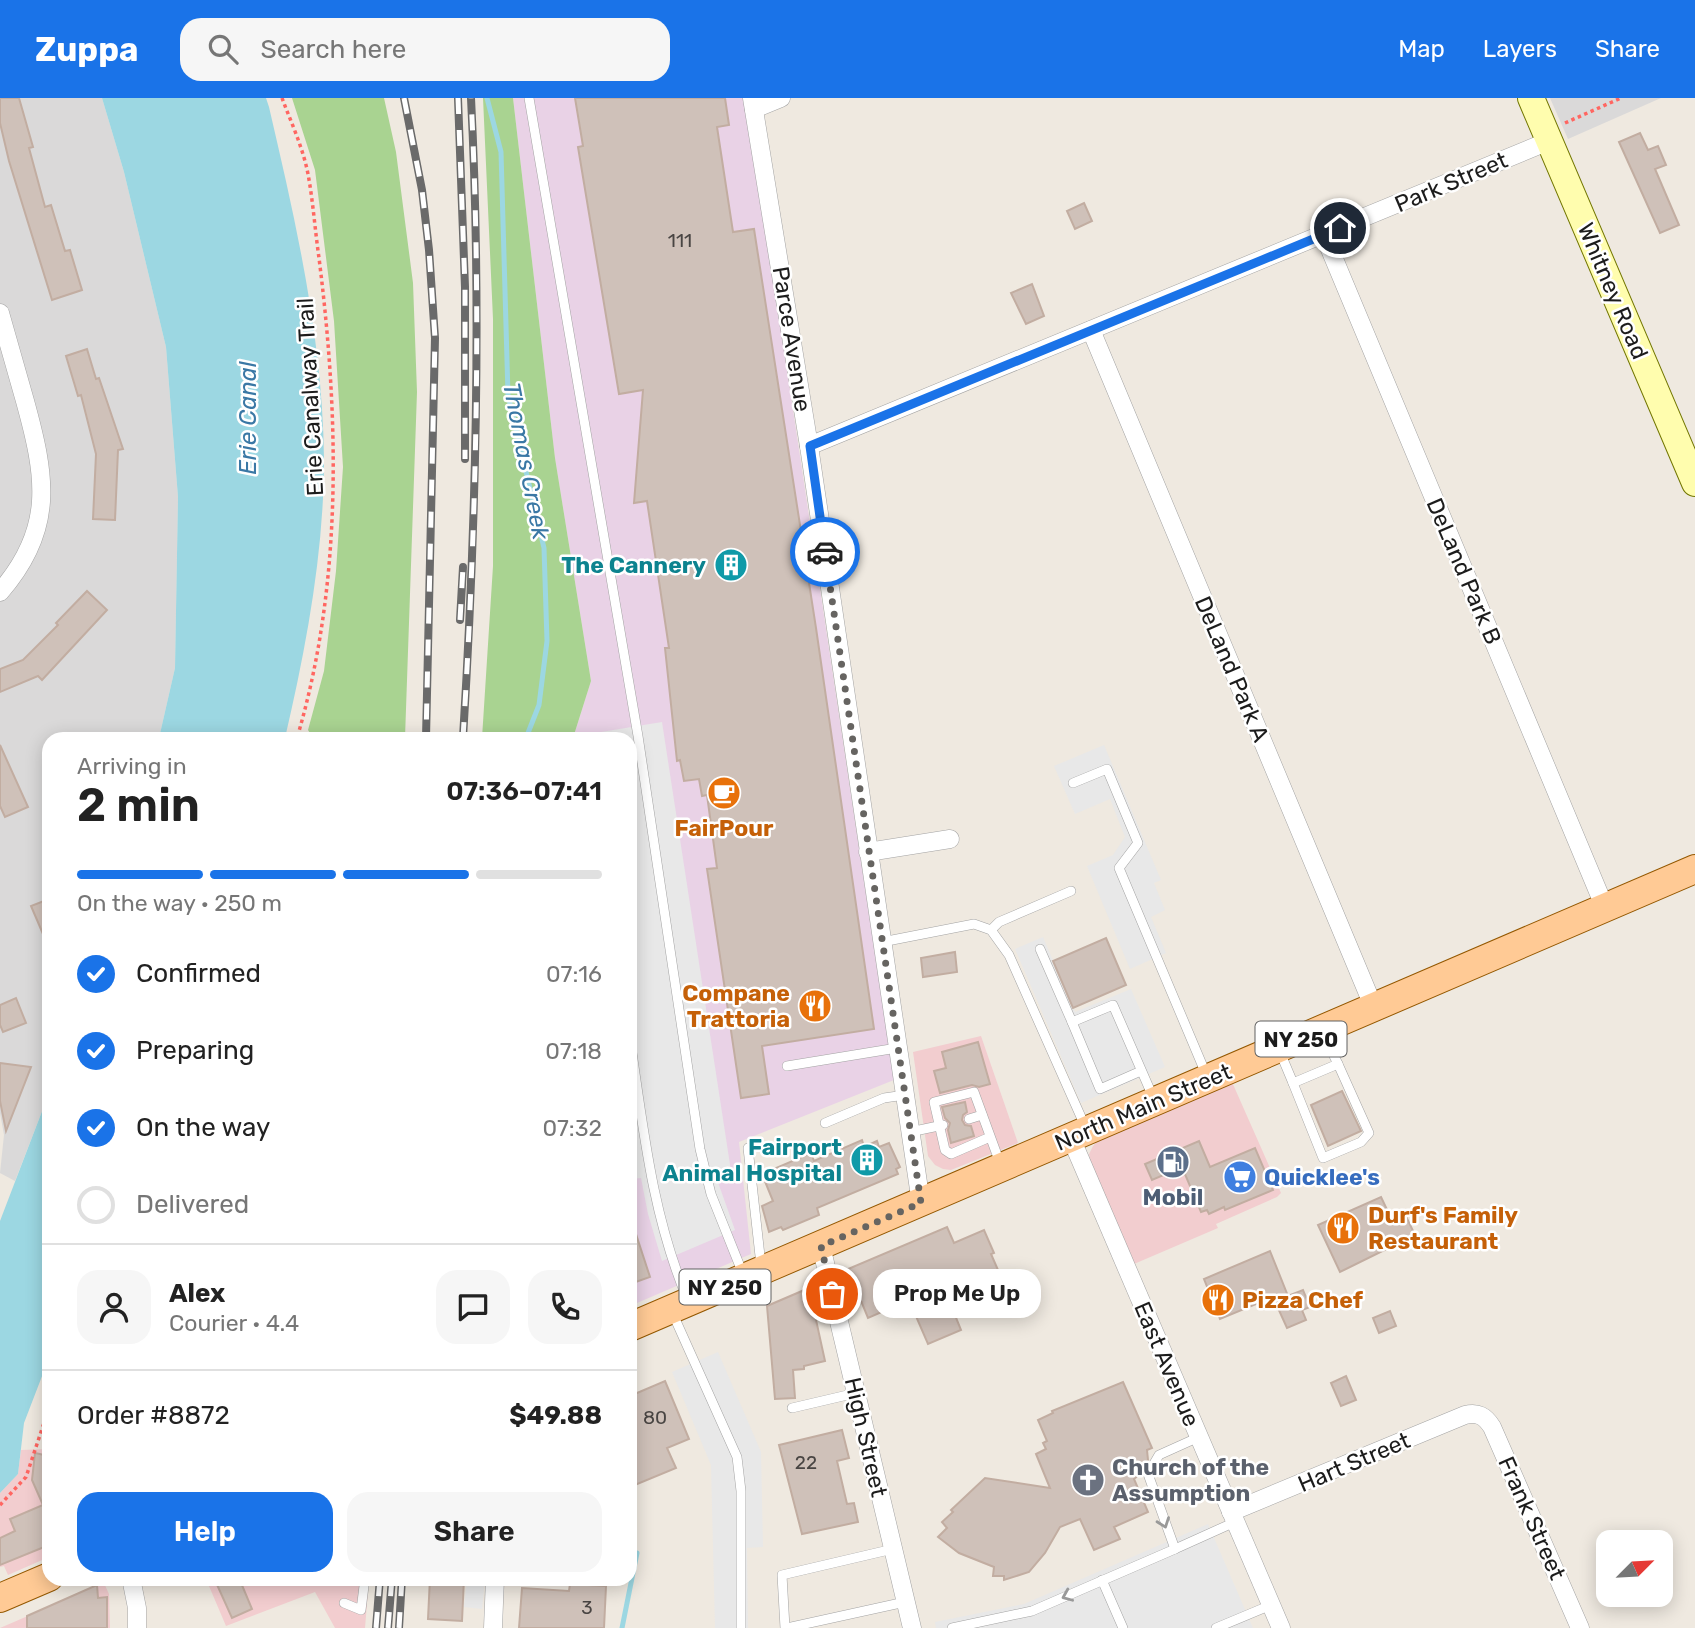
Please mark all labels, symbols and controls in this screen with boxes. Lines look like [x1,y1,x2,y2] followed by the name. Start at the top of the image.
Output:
[180,18,670,81] search box
[35,30,138,69] text: Zuppa
[204,30,242,68] icon: search
[260,34,406,65] text: Search here
[1398,35,1445,63] text: Map
[1483,35,1557,63] text: Layers
[1595,35,1660,63] text: Share
[1390,146,1512,218] street label: Park Street
[1310,198,1370,258] pin
[1321,209,1359,247] icon: home
[1572,219,1654,363] street label: Whitney Road
[668,229,692,252] house number: 111
[767,264,817,414] street label: Parce Avenue
[291,297,329,497] street label: Erie Canalway Trail
[234,360,262,475] water label: Erie Canal
[497,380,555,543] water label: Thomas Creek
[1421,494,1507,648] street label: DeLand Park B
[790,517,860,587] courier
[806,533,844,571] icon: car
[712,546,750,584] building icon: The Cannery
[561,551,706,579] place label: The Cannery
[1189,592,1275,746] street label: DeLand Park A
[77,752,187,780] text: Arriving in
[705,774,743,812] cafe icon: FairPour
[446,776,602,807] text: 07:36–07:41
[77,778,200,833] text: 2 min
[675,814,774,842] place label: FairPour
[77,889,282,917] text: On the way · 250 m
[77,955,115,993] icon: check
[136,958,261,989] text: Confirmed
[546,960,602,988] text: 07:16
[682,979,790,1033] place label: Compane Trattoria
[796,987,834,1025] restaurant icon: Compane Trattoria
[1256,1021,1346,1056] road number: NY 250
[77,1032,115,1070] icon: check
[136,1035,254,1066] text: Preparing
[545,1037,602,1065] text: 07:18
[1050,1057,1236,1157] street label: North Main Street
[77,1109,115,1147] icon: check
[136,1112,270,1143] text: On the way
[542,1114,602,1142] text: 07:32
[662,1133,842,1187] place label: Fairport Animal Hospital
[848,1141,886,1179] building icon: Fairport Animal Hospital
[1154,1143,1192,1181] fuel station icon: Mobil
[1221,1158,1259,1196] supermarket icon: Quicklee's
[1264,1163,1380,1191] place label: Quicklee's
[1143,1183,1203,1211] place label: Mobil
[136,1189,249,1220] text: Delivered
[1368,1201,1518,1255] place label: Durf's Family Restaurant
[1324,1209,1362,1247] restaurant icon: Durf's Family Restaurant
[802,1264,862,1324] pin
[77,1270,151,1344] button: person
[436,1270,510,1344] button: chat
[528,1270,602,1344] button: phone
[680,1270,770,1304] road number: NY 250
[874,1270,1042,1318] callout: Prop Me Up
[813,1275,851,1313] icon: bag
[169,1278,225,1309] text: Alex
[894,1279,1020,1307] text: Prop Me Up
[1199,1281,1237,1319] restaurant icon: Pizza Chef
[1242,1286,1364,1314] place label: Pizza Chef
[1128,1297,1206,1431] street label: East Avenue
[169,1309,299,1337] text: Courier · 4.4
[839,1374,893,1500] street label: High Street
[77,1400,230,1431] text: Order #8872
[509,1400,602,1431] text: $49.88
[643,1406,667,1429] house number: 80
[1294,1426,1414,1498] street label: Hart Street
[795,1451,817,1474] house number: 22
[1492,1452,1572,1584] street label: Frank Street
[1112,1453,1269,1507] place label: Church of the Assumption
[1069,1461,1107,1499] church icon: Church of the Assumption
[77,1492,333,1572] button: Help
[347,1492,602,1572] button: Share
[1156,1516,1170,1528] one-way arrow
[1596,1530,1673,1606] north arrow
[1596,1530,1673,1607] map controls
[1062,1587,1074,1601] one-way arrow
[581,1596,593,1619] house number: 3

